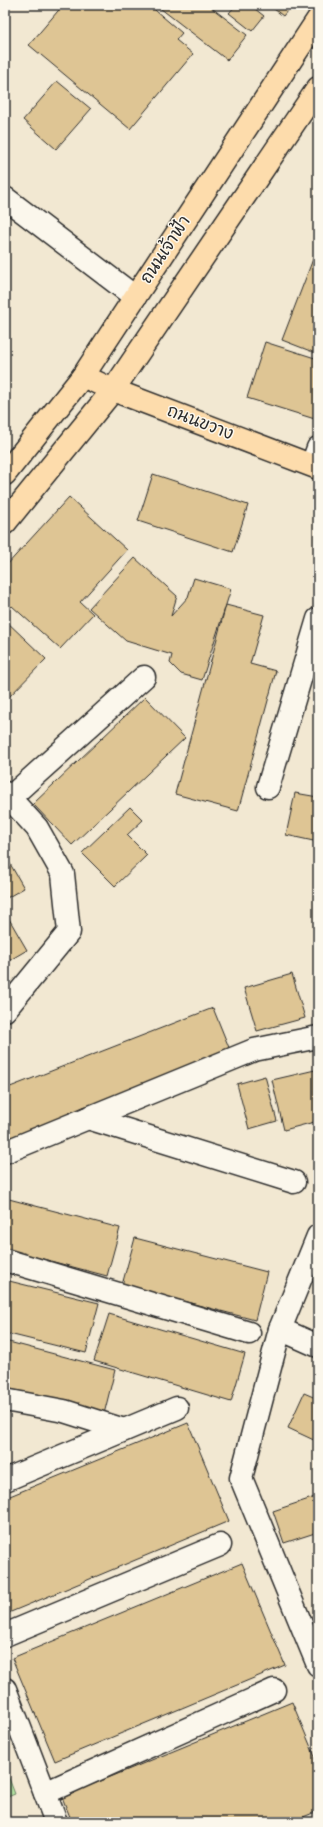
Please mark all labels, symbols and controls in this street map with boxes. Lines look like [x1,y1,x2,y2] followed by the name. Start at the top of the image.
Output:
[135,211,197,289] street label: ถนนเจ้าฟ้า
[163,399,237,447] street label: ถนนขวาง

